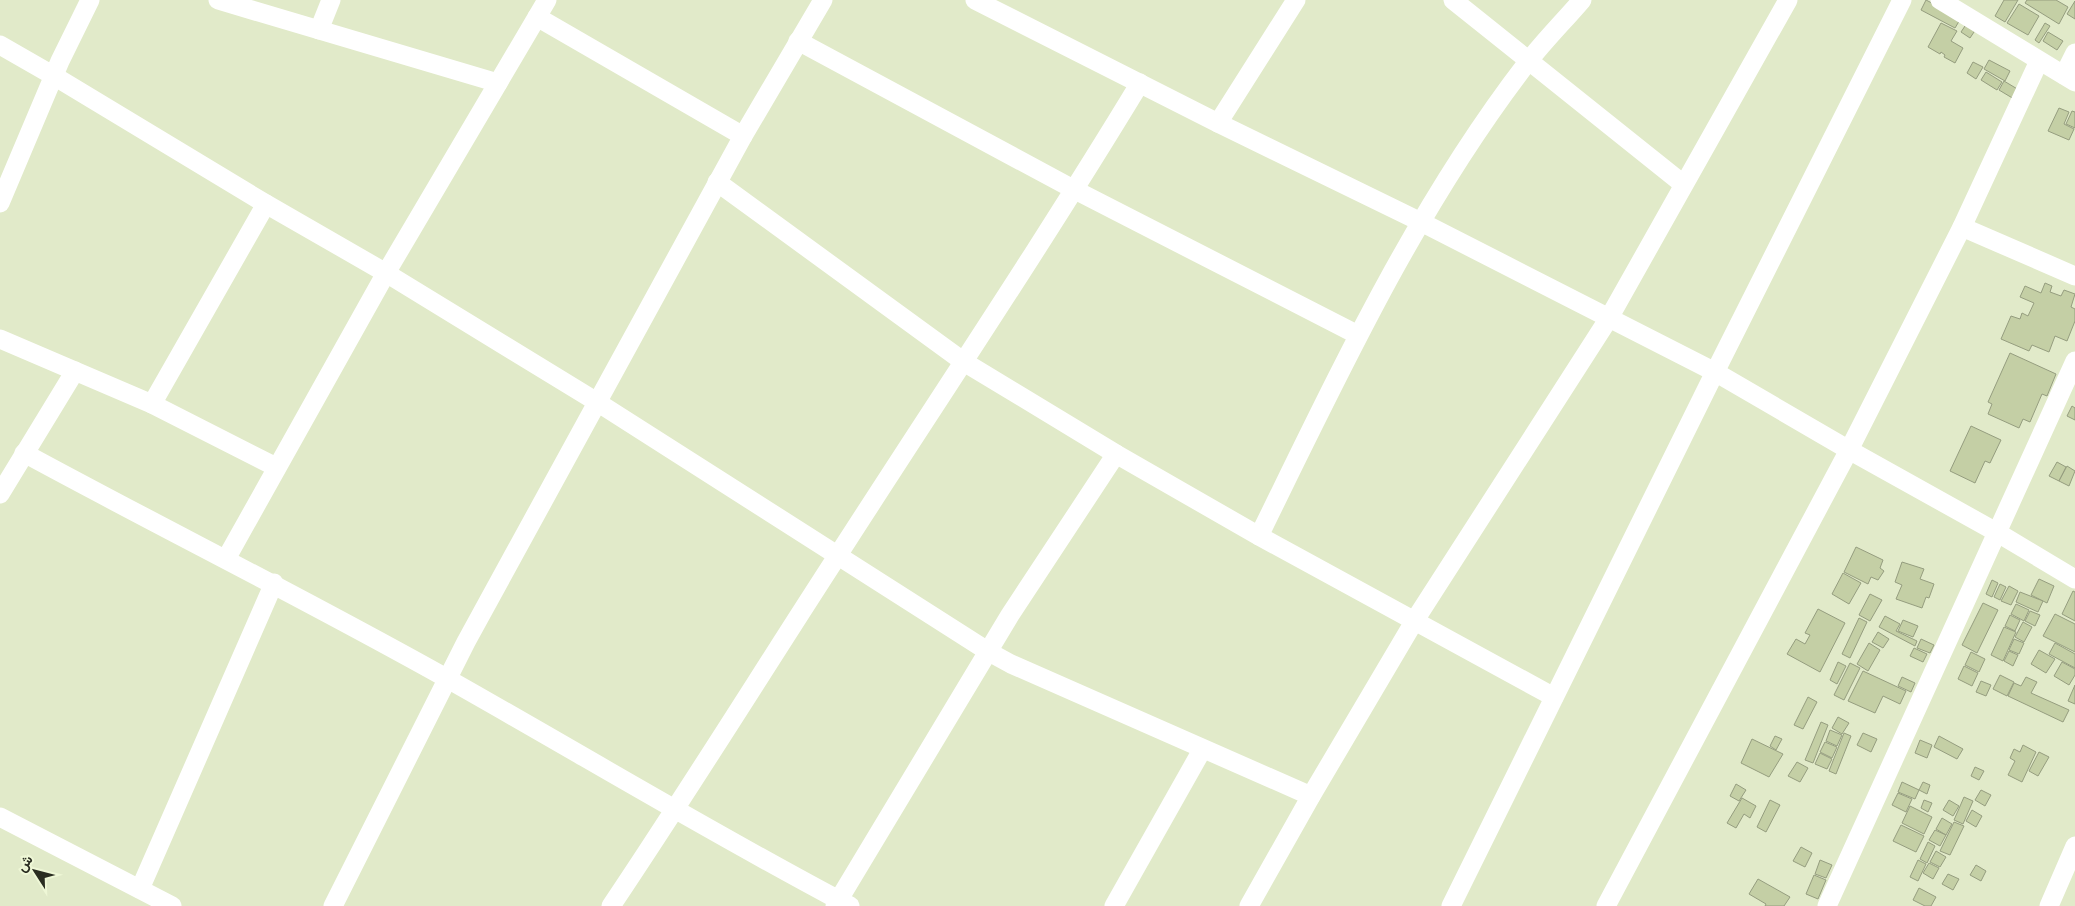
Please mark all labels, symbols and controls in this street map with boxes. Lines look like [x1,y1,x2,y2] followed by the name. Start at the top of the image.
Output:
[10,846,60,896] north arrow
[12,851,37,875] text: ش

